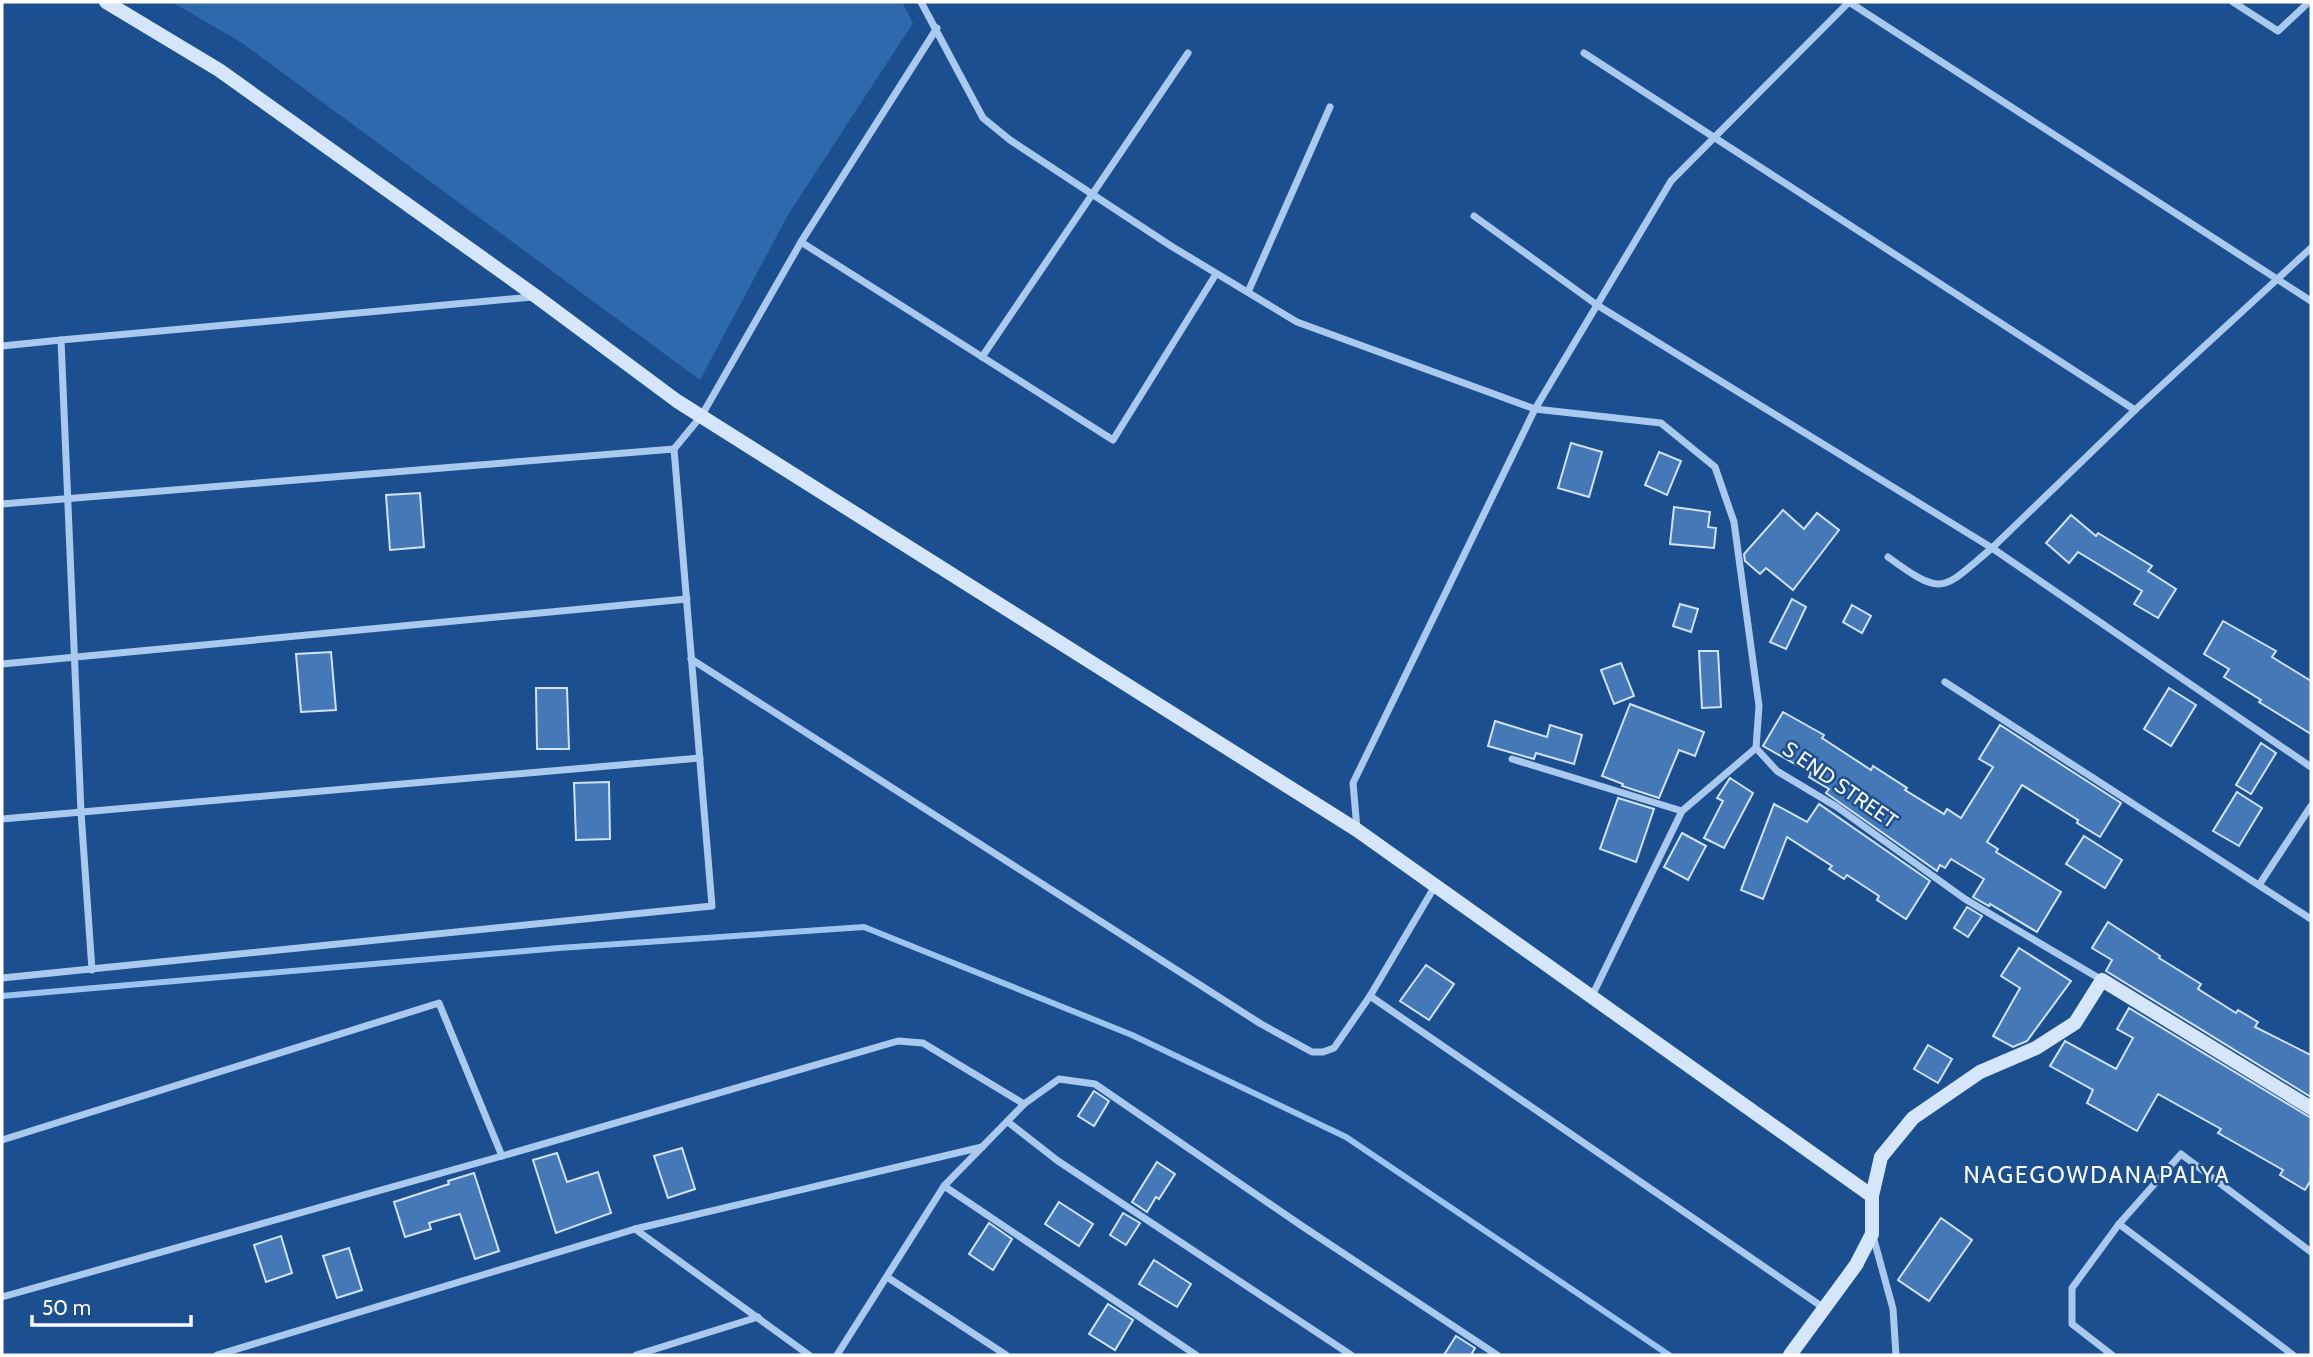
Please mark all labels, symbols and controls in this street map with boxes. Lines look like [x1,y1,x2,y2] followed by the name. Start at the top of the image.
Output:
[1778,736,1902,833] street label: S END STREET
[1963,1161,2231,1189] district label: NAGEGOWDANAPALYA
[32,1284,191,1328] scale bar
[42,1295,91,1320] text: 50 m

